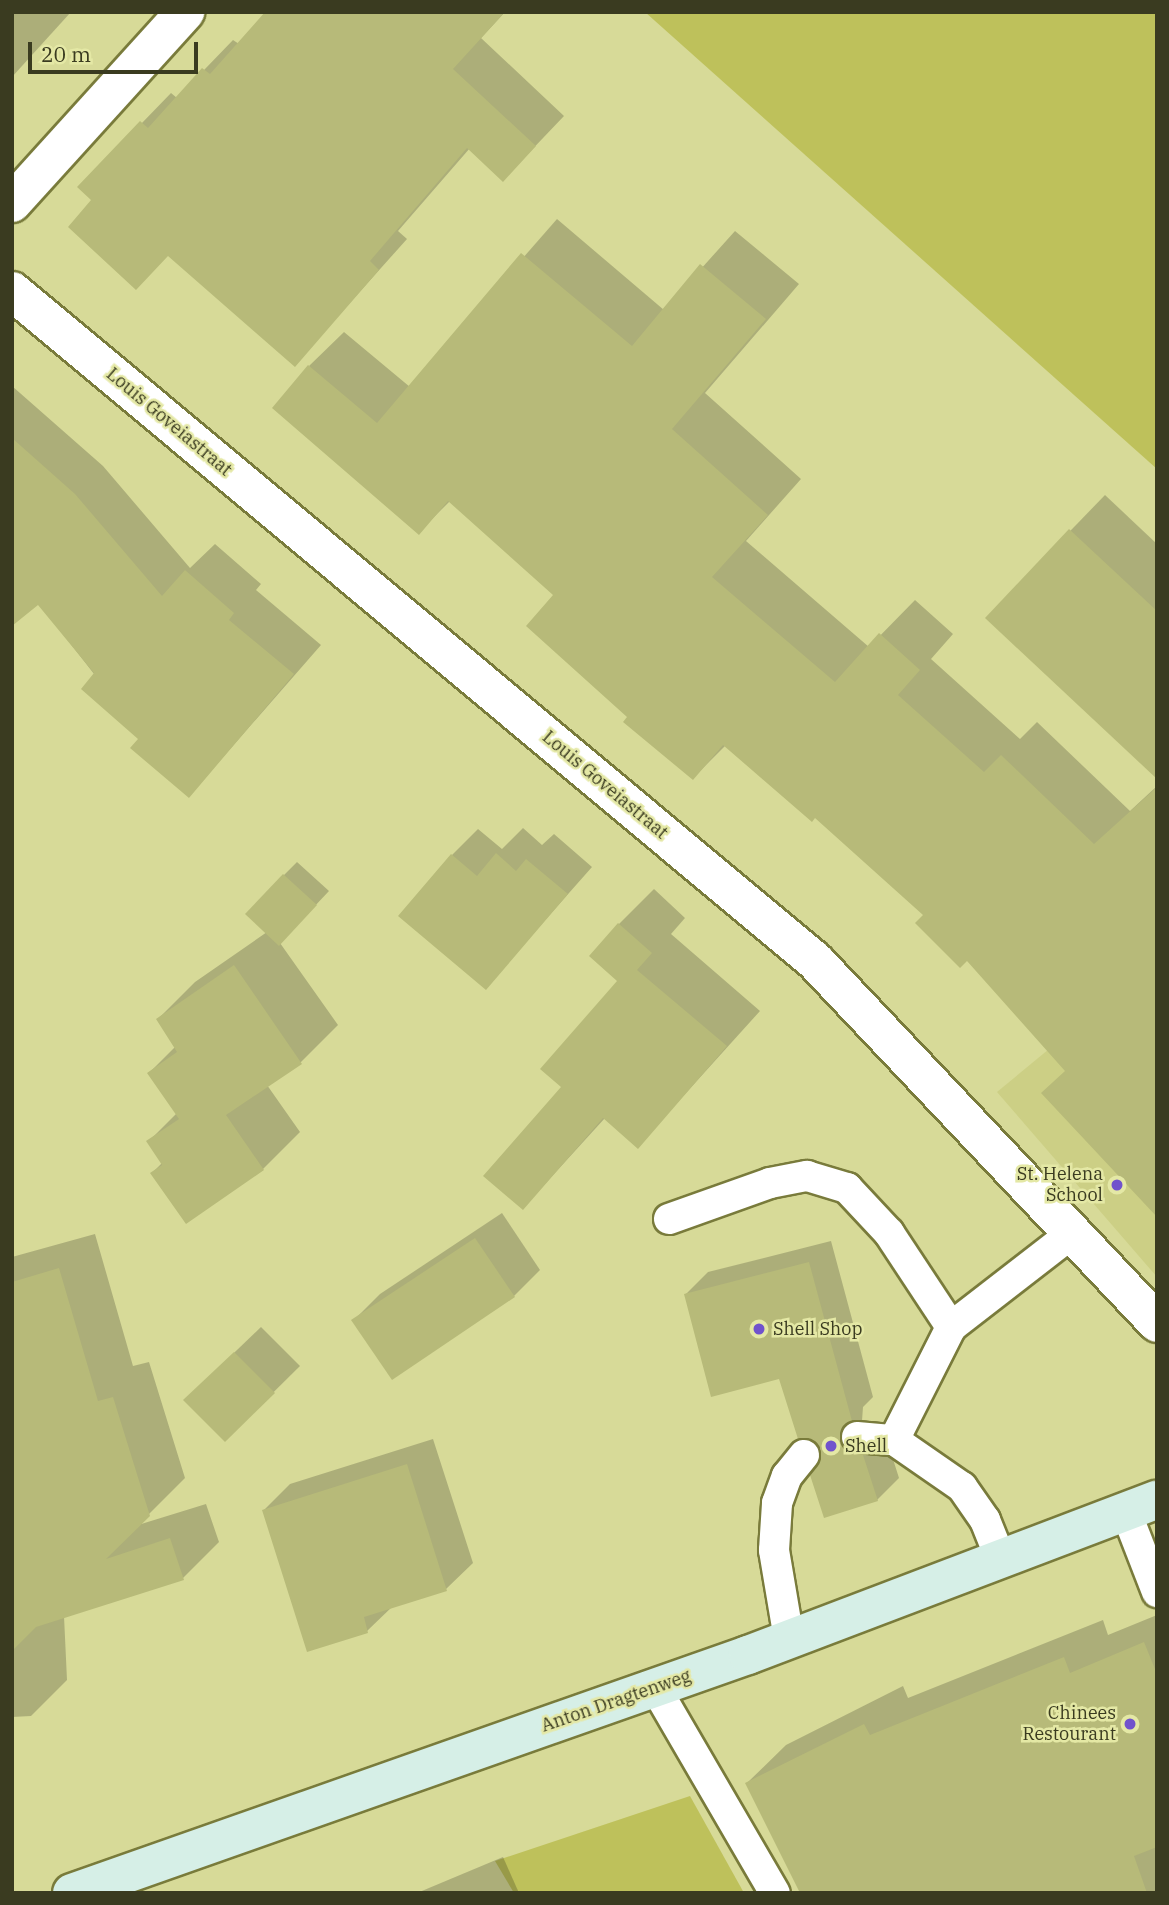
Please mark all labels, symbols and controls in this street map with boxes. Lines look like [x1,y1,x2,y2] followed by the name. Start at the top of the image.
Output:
[32,28,201,72] scale bar
[41,40,91,68] text: 20 m
[102,363,236,481] street label: Louis Goveiastraat
[538,726,672,844] street label: Louis Goveiastraat
[1017,1164,1103,1206] place label: St. Helena School
[1109,1177,1125,1193] marker: St. Helena School
[773,1318,862,1340] place label: Shell Shop
[751,1321,767,1337] marker: Shell Shop
[845,1435,887,1457] place label: Shell
[823,1438,839,1454] marker: Shell
[538,1665,694,1737] street label: Anton Dragtenweg
[1023,1703,1116,1746] place label: Chinees Restourant
[1122,1716,1138,1732] marker: Chinees Restourant

